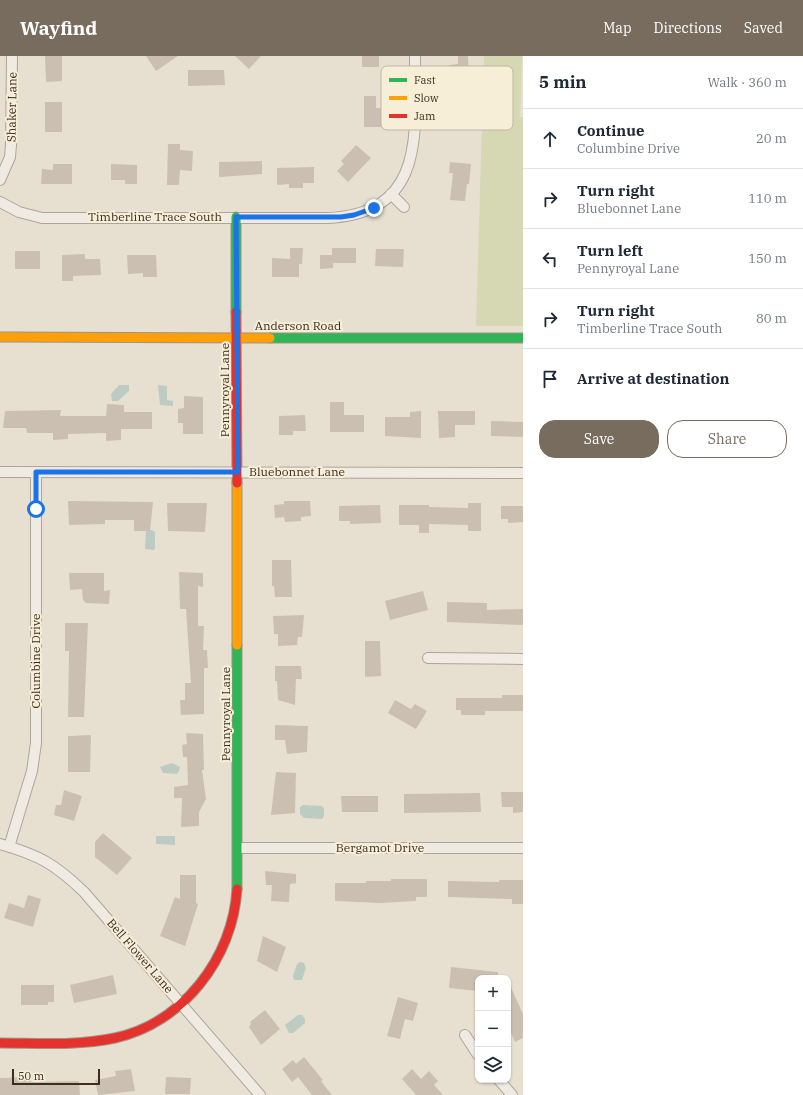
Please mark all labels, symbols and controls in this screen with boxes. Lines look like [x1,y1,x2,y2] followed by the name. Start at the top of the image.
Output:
[20,16,97,40] text: Wayfind
[603,19,632,37] text: Map
[654,19,722,37] text: Directions
[744,19,783,37] text: Saved
[381,66,513,130] legend
[539,71,587,93] text: 5 min
[3,72,20,142] street label: Shaker Lane
[414,73,436,87] text: Fast
[708,74,787,91] text: Walk · 360 m
[414,91,439,105] text: Slow
[414,109,436,123] text: Jam
[577,121,644,140] text: Continue
[539,128,561,150] icon: ahead
[756,130,787,147] text: 20 m
[577,140,680,157] text: Columbine Drive
[577,181,655,200] text: Turn right
[539,188,561,210] icon: right
[748,190,787,207] text: 110 m
[365,199,383,217] route end
[577,200,681,217] text: Bluebonnet Lane
[88,209,223,224] street label: Timberline Trace South
[577,241,643,260] text: Turn left
[539,248,561,270] icon: left
[748,250,787,267] text: 150 m
[577,260,679,277] text: Pennyroyal Lane
[577,301,655,320] text: Turn right
[539,308,561,330] icon: right
[756,310,787,327] text: 80 m
[255,318,341,333] street label: Anderson Road
[577,320,722,337] text: Timberline Trace South
[217,343,232,437] street label: Pennyroyal Lane
[539,368,561,390] icon: arrive
[577,369,729,388] text: Arrive at destination
[539,420,659,458] button: Save
[667,420,787,458] button: Share
[249,464,345,479] street label: Bluebonnet Lane
[27,500,45,518] route start
[28,613,43,709] street label: Columbine Drive
[218,667,233,761] street label: Pennyroyal Lane
[336,840,424,855] street label: Bergamot Drive
[104,915,177,996] street label: Bell Flower Lane
[475,975,511,1083] map controls
[475,975,511,1011] button: +
[475,1011,511,1047] button: −
[475,1047,511,1083] button: layers
[12,1067,100,1086] scale bar
[18,1069,44,1083] text: 50 m

